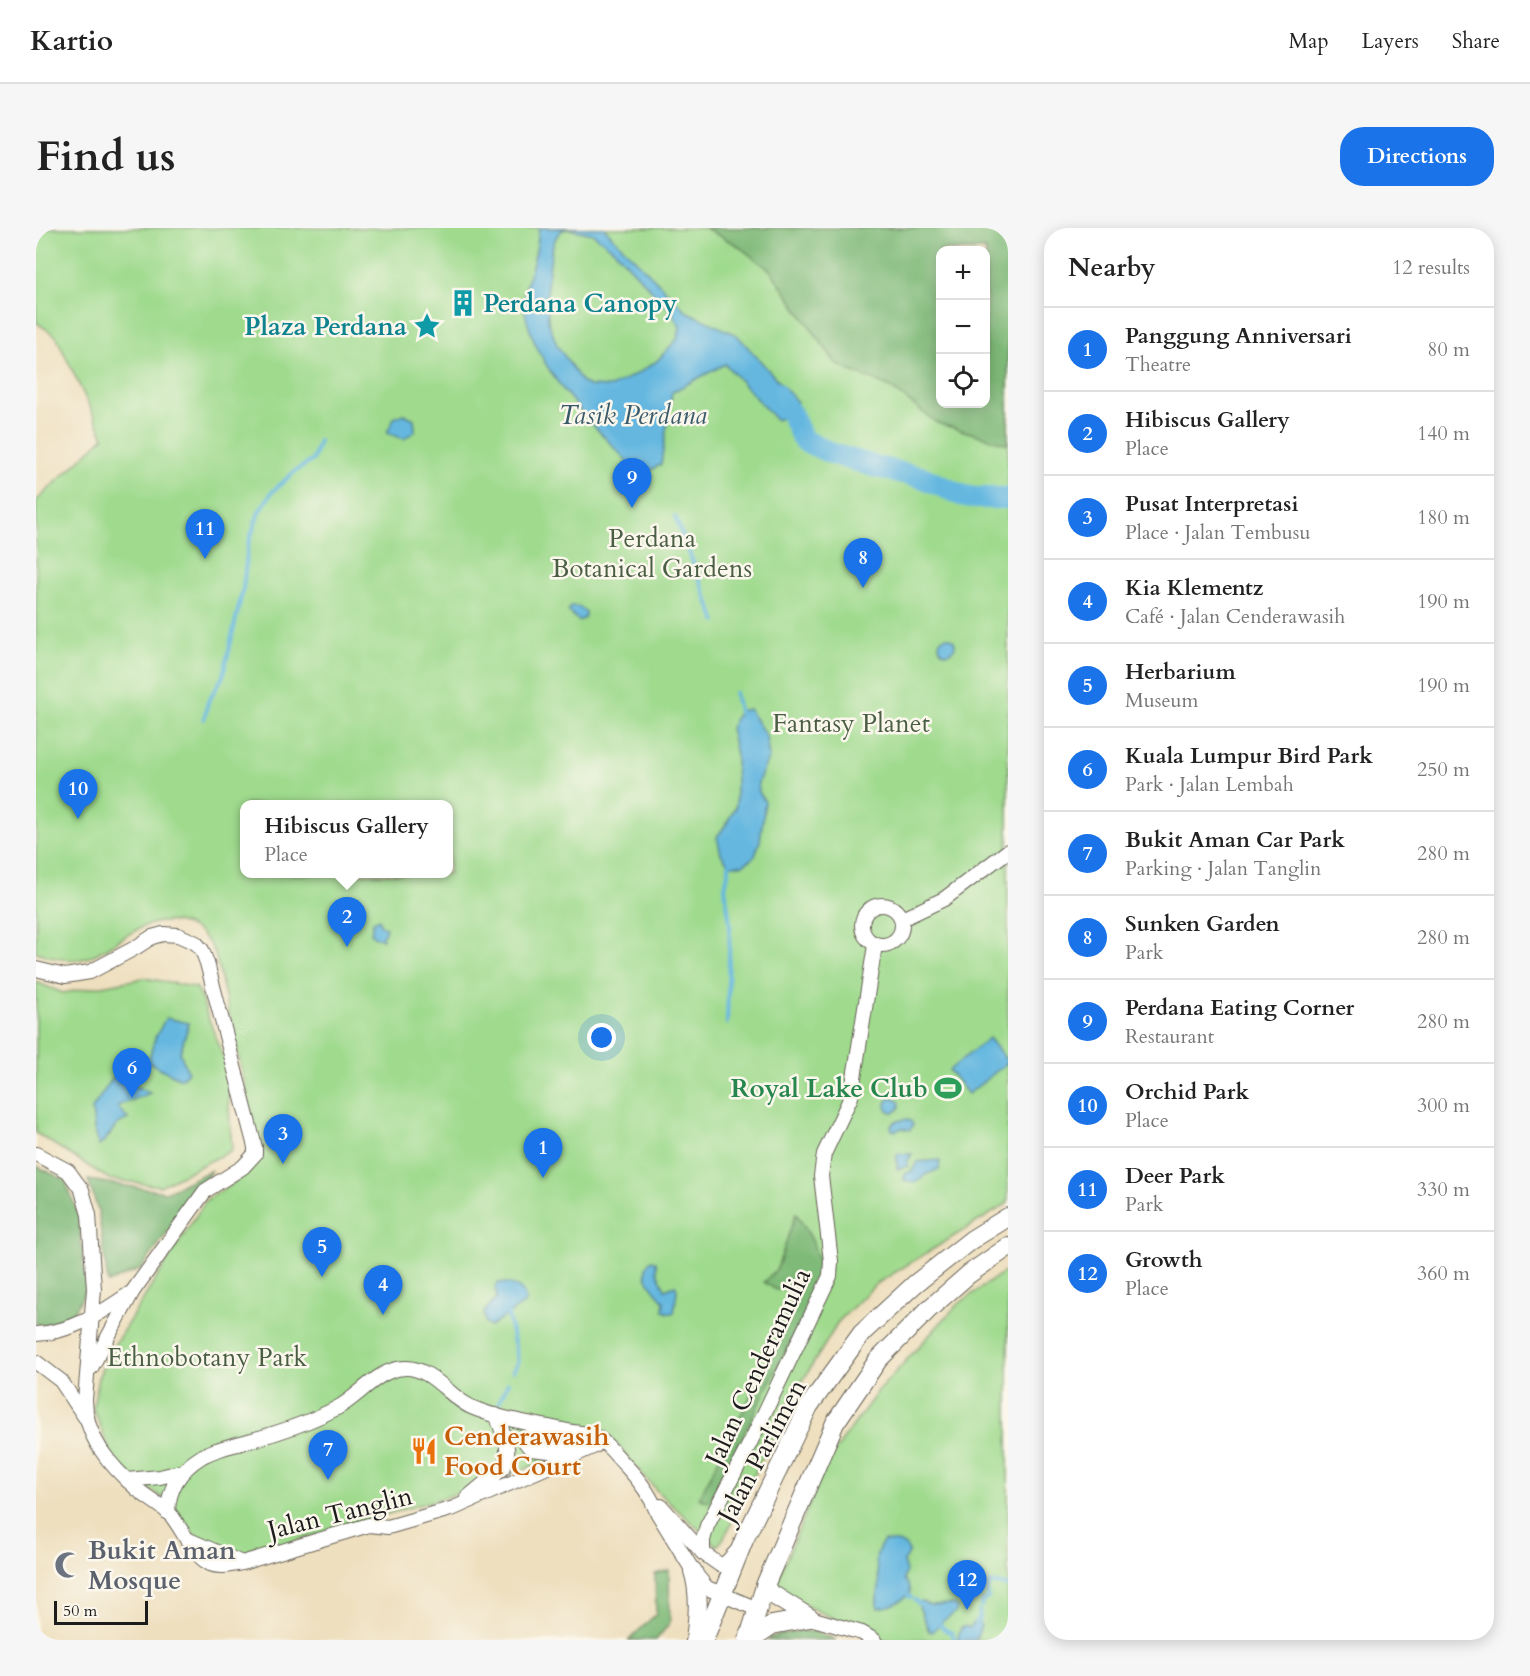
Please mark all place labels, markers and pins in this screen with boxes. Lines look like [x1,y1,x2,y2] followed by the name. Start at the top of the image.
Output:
[483,286,677,321] place label: Perdana Canopy
[448,288,478,318] building icon: Perdana Canopy
[244,309,407,344] place label: Plaza Perdana
[412,311,442,341] place icon: Plaza Perdana
[612,458,652,508] pin: 9
[186,510,224,559] pin: 11
[844,538,882,588] pin: 8
[58,770,98,819] pin: 10
[328,898,366,947] pin: 2
[112,1048,152,1098] pin: 6
[730,1071,928,1106] place label: Royal Lake Club
[933,1073,963,1103] sports icon: Royal Lake Club
[264,1114,302,1164] pin: 3
[524,1128,562,1178] pin: 1
[302,1228,342,1277] pin: 5
[364,1266,402,1315] pin: 4
[444,1419,609,1484] place label: Cenderawasih Food Court
[308,1430,348,1480] pin: 7
[409,1436,439,1466] restaurant icon: Cenderawasih Food Court
[88,1533,236,1598] place label: Bukit Aman Mosque
[53,1550,83,1580] mosque icon: Bukit Aman Mosque
[948,1560,986,1610] pin: 12

